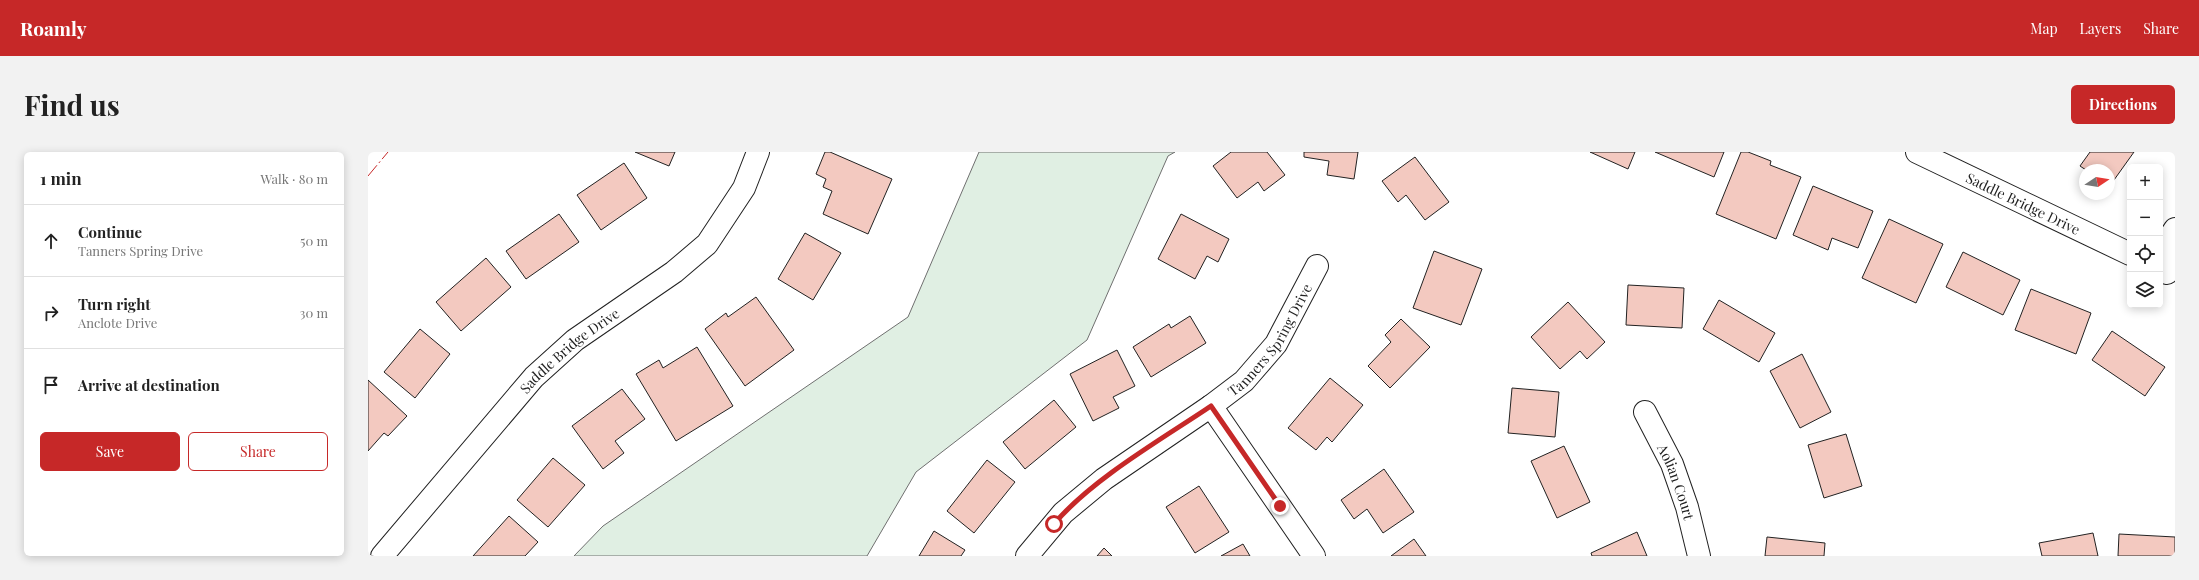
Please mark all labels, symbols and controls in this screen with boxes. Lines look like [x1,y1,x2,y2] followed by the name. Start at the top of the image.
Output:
[20,15,87,41] text: Roamly
[2030,19,2058,38] text: Map
[2080,19,2121,38] text: Layers
[2143,19,2179,38] text: Share
[2071,85,2175,124] button: Directions
[24,86,120,123] text: Find us
[2079,164,2115,200] north arrow
[2127,164,2163,308] map controls
[2127,164,2163,200] button: +
[40,167,82,189] text: 1 min
[1963,167,2084,238] street label: Saddle Bridge Drive
[260,170,328,187] text: Walk · 80 m
[2127,200,2163,236] button: −
[78,222,142,242] text: Continue
[40,230,62,252] icon: ahead
[300,232,328,249] text: 50 m
[2127,236,2163,272] button: locate
[78,242,203,259] text: Tanners Spring Drive
[2127,272,2163,308] button: layers
[1223,280,1316,400] street label: Tanners Spring Drive
[78,294,151,314] text: Turn right
[40,302,62,324] icon: right
[515,303,623,397] street label: Saddle Bridge Drive
[300,304,328,321] text: 30 m
[78,314,157,331] text: Anclote Drive
[40,374,62,396] icon: arrive
[78,375,220,395] text: Arrive at destination
[40,432,180,471] button: Save
[188,432,328,471] button: Share
[1653,440,1700,523] street label: Aolian Court
[1271,497,1289,515] route end
[1045,515,1063,533] route start

